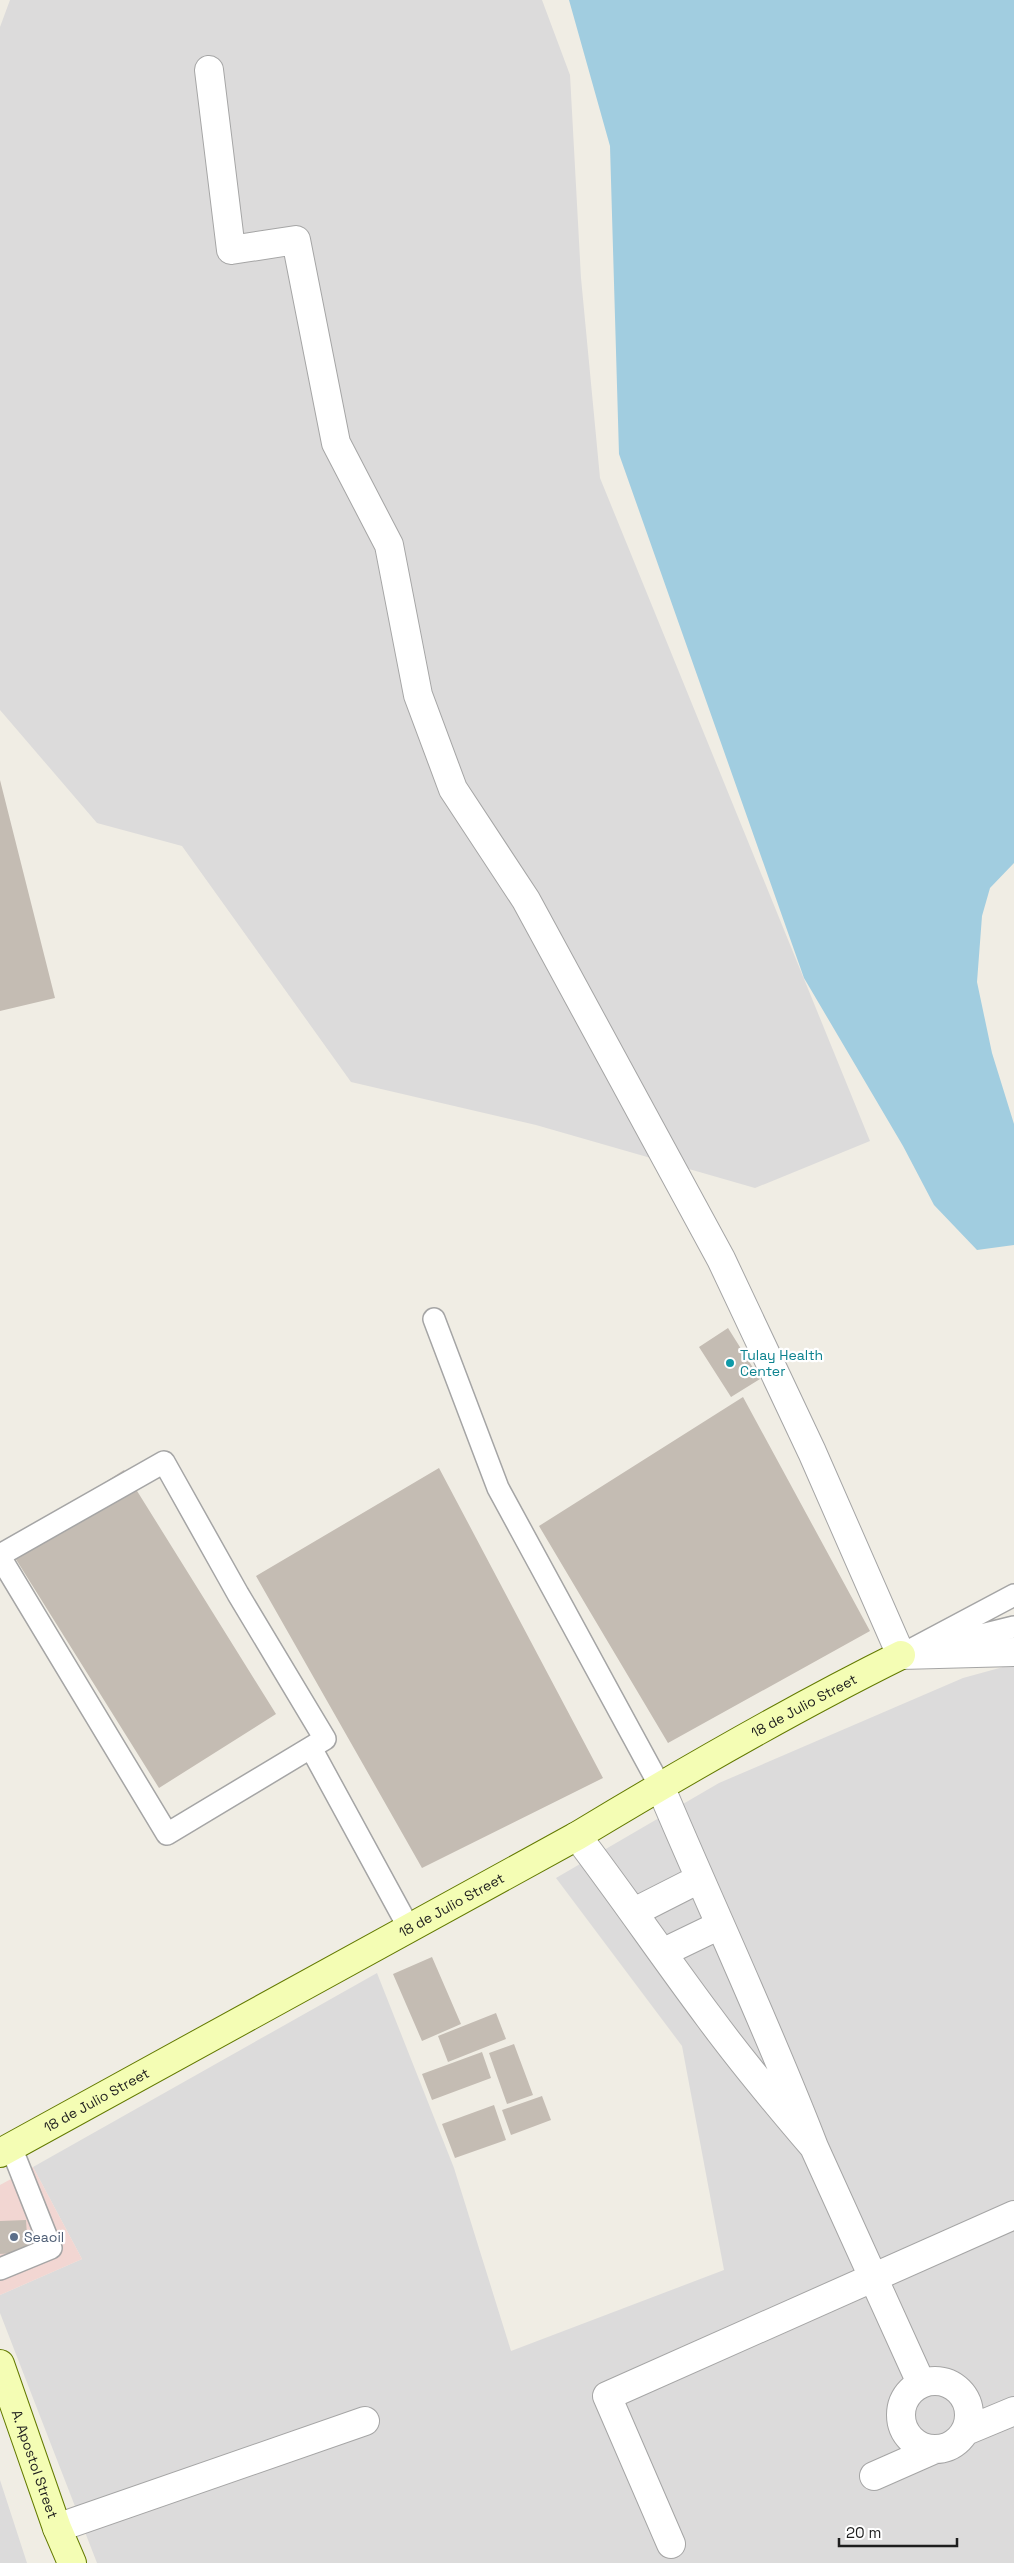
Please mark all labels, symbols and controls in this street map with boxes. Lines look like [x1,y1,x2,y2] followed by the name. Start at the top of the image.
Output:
[740,1346,823,1380] place label: Tulay Health Center
[724,1357,736,1369] marker: Tulay Health Center
[748,1670,860,1742] street label: 18 de Julio Street
[395,1869,507,1941] street label: 18 de Julio Street
[41,2064,152,2136] street label: 18 de Julio Street
[24,2228,64,2246] place label: Seaoil
[8,2231,20,2243] marker: Seaoil
[8,2407,62,2521] street label: A. Apostol Street
[839,2516,956,2548] scale bar
[846,2523,881,2542] text: 20 m

